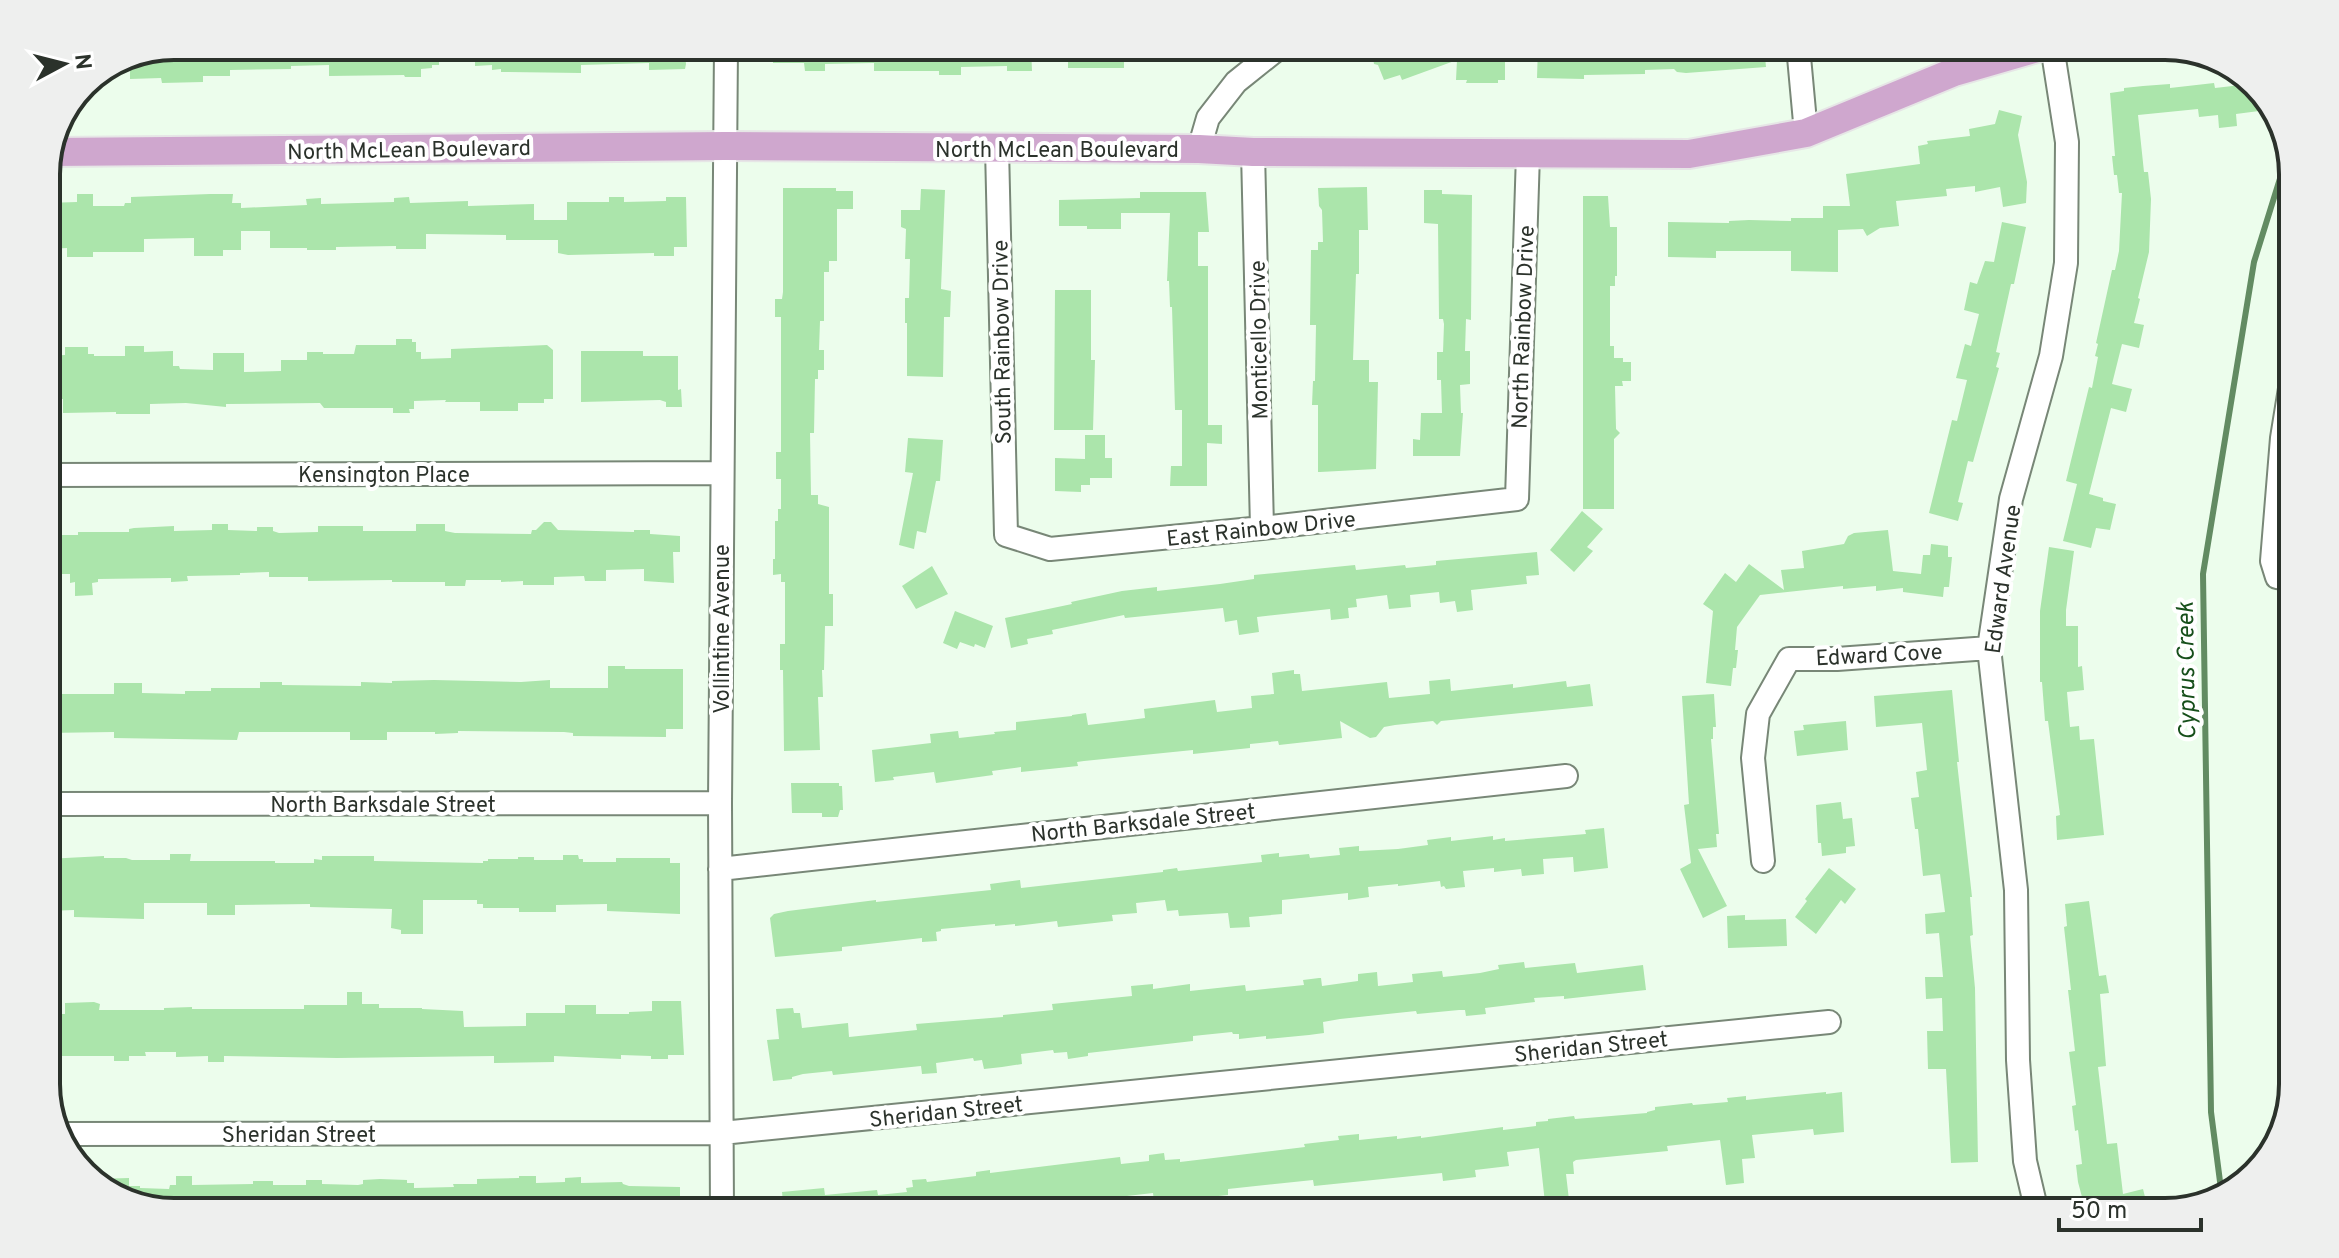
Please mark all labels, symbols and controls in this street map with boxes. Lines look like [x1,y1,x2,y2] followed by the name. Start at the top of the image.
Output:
[24,24,104,104] north arrow
[67,52,96,71] text: N
[287,136,531,167] street label: North McLean Boulevard
[935,138,1179,165] street label: North McLean Boulevard
[1507,225,1542,429] street label: North Rainbow Drive
[988,239,1019,444] street label: South Rainbow Drive
[1246,260,1275,420] street label: Monticello Drive
[298,463,470,490] street label: Kensington Place
[1981,503,2028,656] street label: Edward Avenue
[1165,507,1357,554] street label: East Rainbow Drive
[710,544,737,714] street label: Vollintine Avenue
[2172,601,2204,740] water label: Cyprus Creek
[1815,640,1943,673] street label: Edward Cove
[270,793,496,820] street label: North Barksdale Street
[1030,799,1257,850] street label: North Barksdale Street
[1513,1027,1669,1070] street label: Sheridan Street
[868,1092,1024,1135] street label: Sheridan Street
[222,1123,376,1150] street label: Sheridan Street
[2059,1182,2201,1232] scale bar
[2071,1197,2127,1227] text: 50 m

